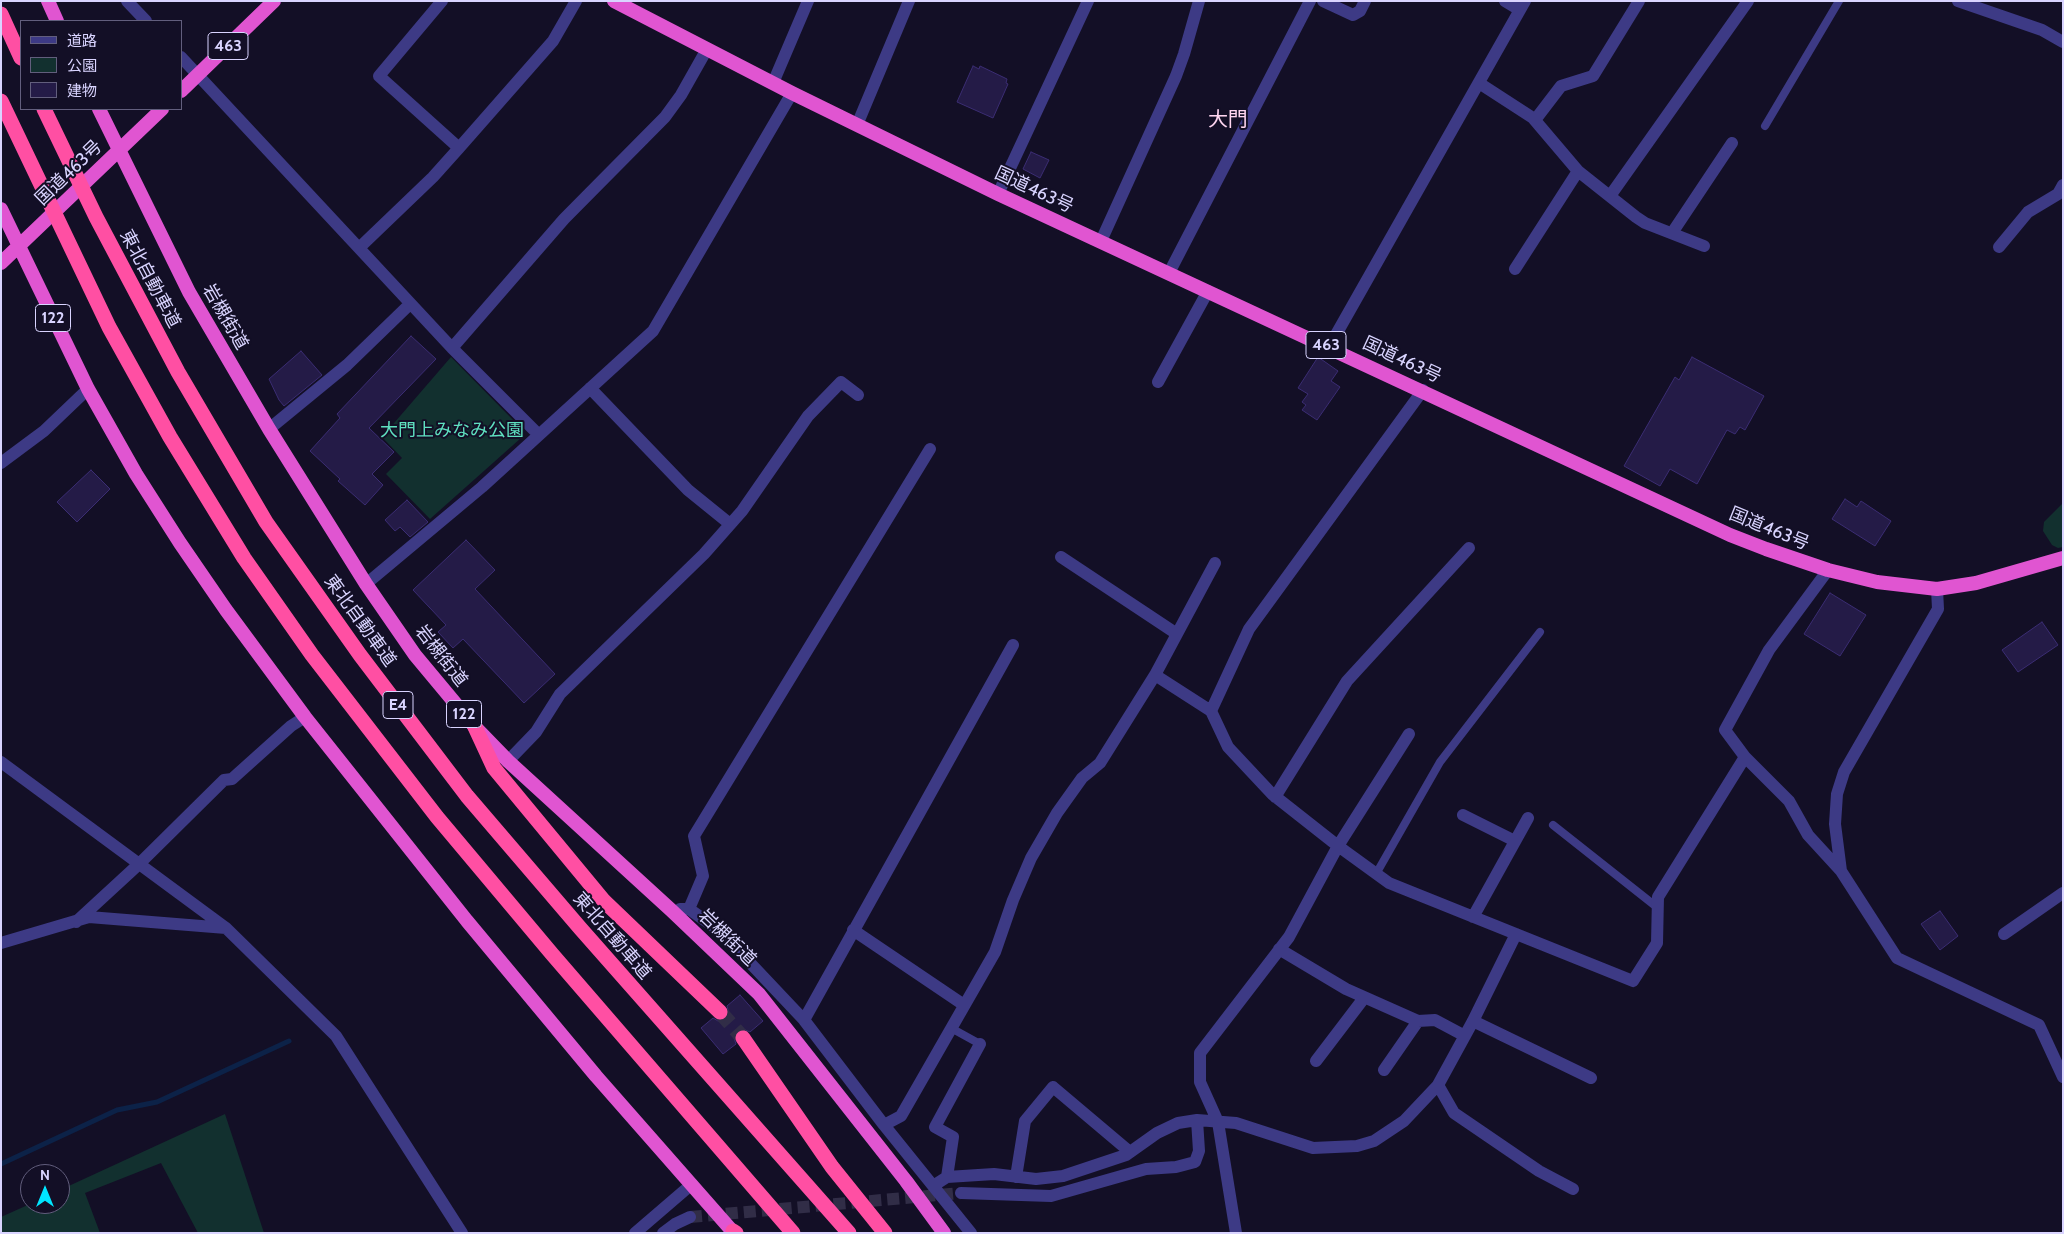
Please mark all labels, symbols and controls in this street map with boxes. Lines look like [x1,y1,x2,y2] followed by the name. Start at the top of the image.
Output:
[20,20,182,110] legend
[67,32,97,50] text: 道路
[208,32,248,59] road number: 463
[67,57,97,75] text: 公園
[67,82,97,100] text: 建物
[1208,108,1248,132] district label: 大門
[31,136,107,210] street label: 国道463号
[991,162,1077,218] street label: 国道463号
[115,226,185,332] street label: 東北自動車道
[198,280,252,354] street label: 岩槻街道
[36,304,70,332] road number: 122
[1306,332,1346,358] road number: 463
[1359,332,1445,388] street label: 国道463号
[380,420,524,442] park label: 大門上みなみ公園
[1726,503,1812,555] street label: 国道463号
[320,571,400,671] street label: 東北自動車道
[410,621,472,691] street label: 岩槻街道
[383,692,413,718] road number: E4
[446,701,482,728] road number: 122
[568,888,656,984] street label: 東北自動車道
[694,905,760,971] street label: 岩槻街道
[20,1164,70,1214] north arrow
[40,1166,50,1184] text: N

